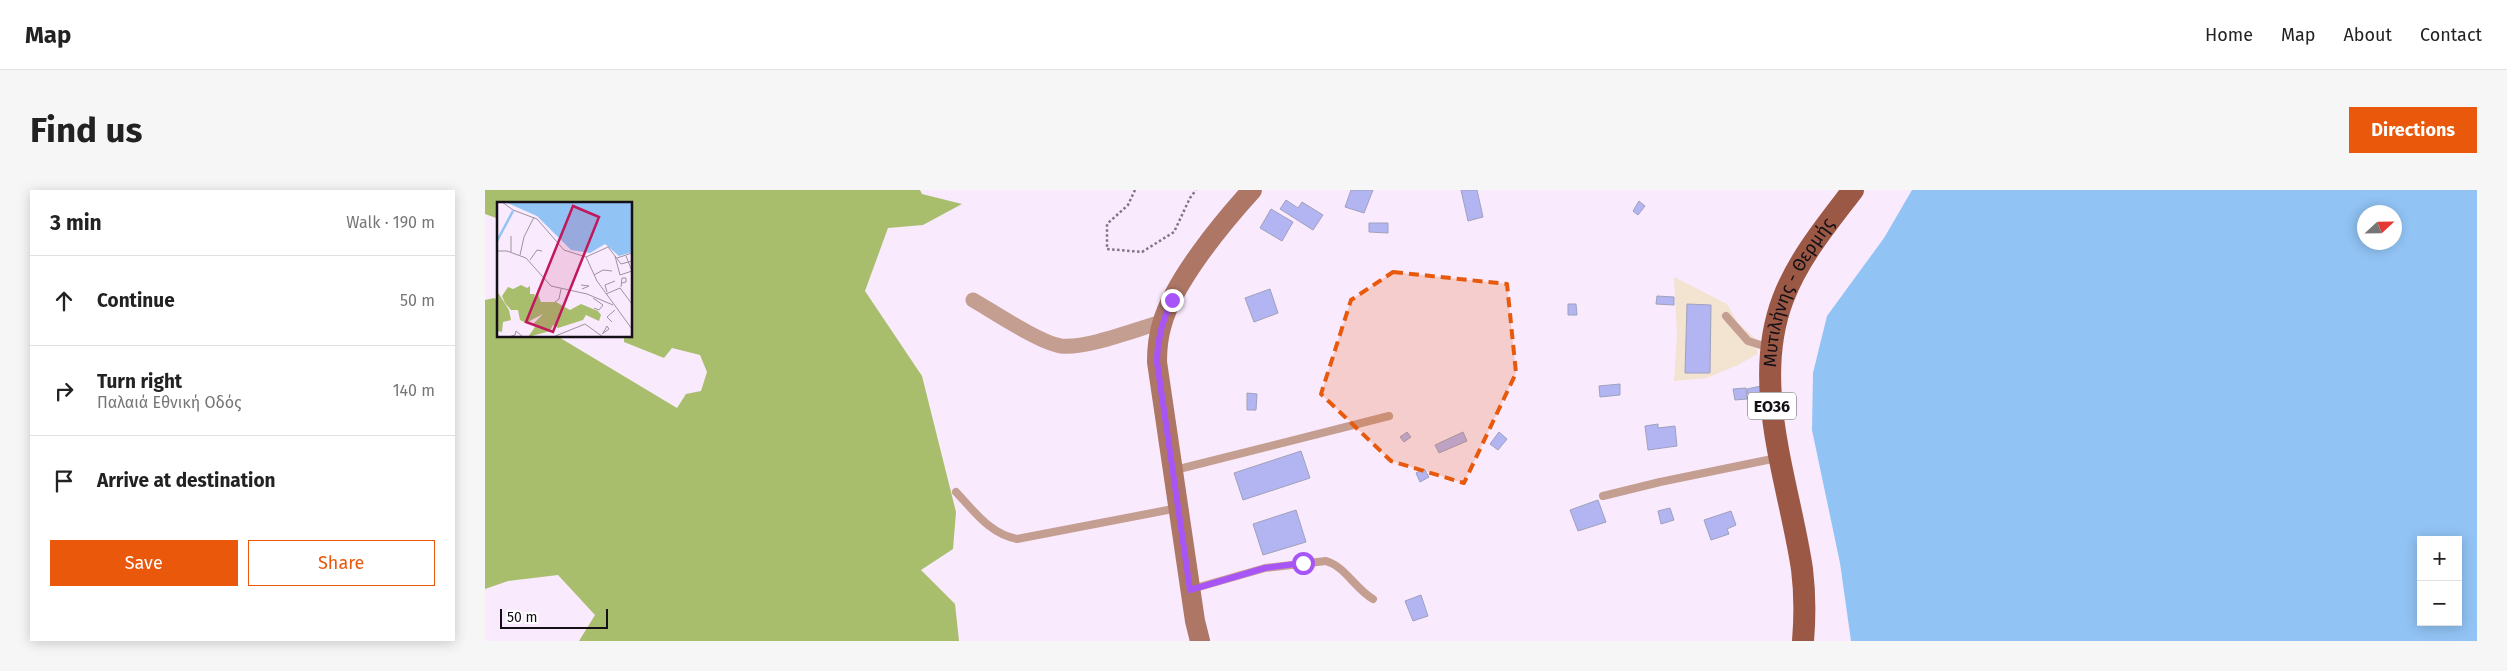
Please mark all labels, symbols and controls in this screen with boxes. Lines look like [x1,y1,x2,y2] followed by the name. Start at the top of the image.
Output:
[25,21,71,49] text: Map
[2205,24,2253,46] text: Home
[2281,24,2315,46] text: Map
[2343,24,2392,46] text: About
[2420,24,2482,46] text: Contact
[2349,107,2477,153] button: Directions
[30,109,142,151] text: Find us
[497,202,633,338] inset map
[2357,205,2402,250] north arrow
[50,210,102,236] text: 3 min
[346,213,435,232] text: Walk · 190 m
[1759,213,1839,368] street label: Μυτιλήνης - Θερμής
[50,287,78,315] icon: ahead
[97,289,175,312] text: Continue
[1161,289,1184,312] route end
[400,291,435,310] text: 50 m
[97,370,182,393] text: Turn right
[50,377,78,405] icon: right
[393,381,435,400] text: 140 m
[1748,392,1796,420] road number: ΕΟ36
[97,393,242,412] text: Παλαιά Εθνική Οδός
[50,467,78,495] icon: arrive
[97,469,276,492] text: Arrive at destination
[2417,536,2462,626] map controls
[2417,536,2462,581] button: +
[50,540,238,586] button: Save
[248,540,435,586] button: Share
[1292,552,1315,575] route start
[2417,581,2462,626] button: −
[500,606,607,629] scale bar
[507,609,538,626] text: 50 m

